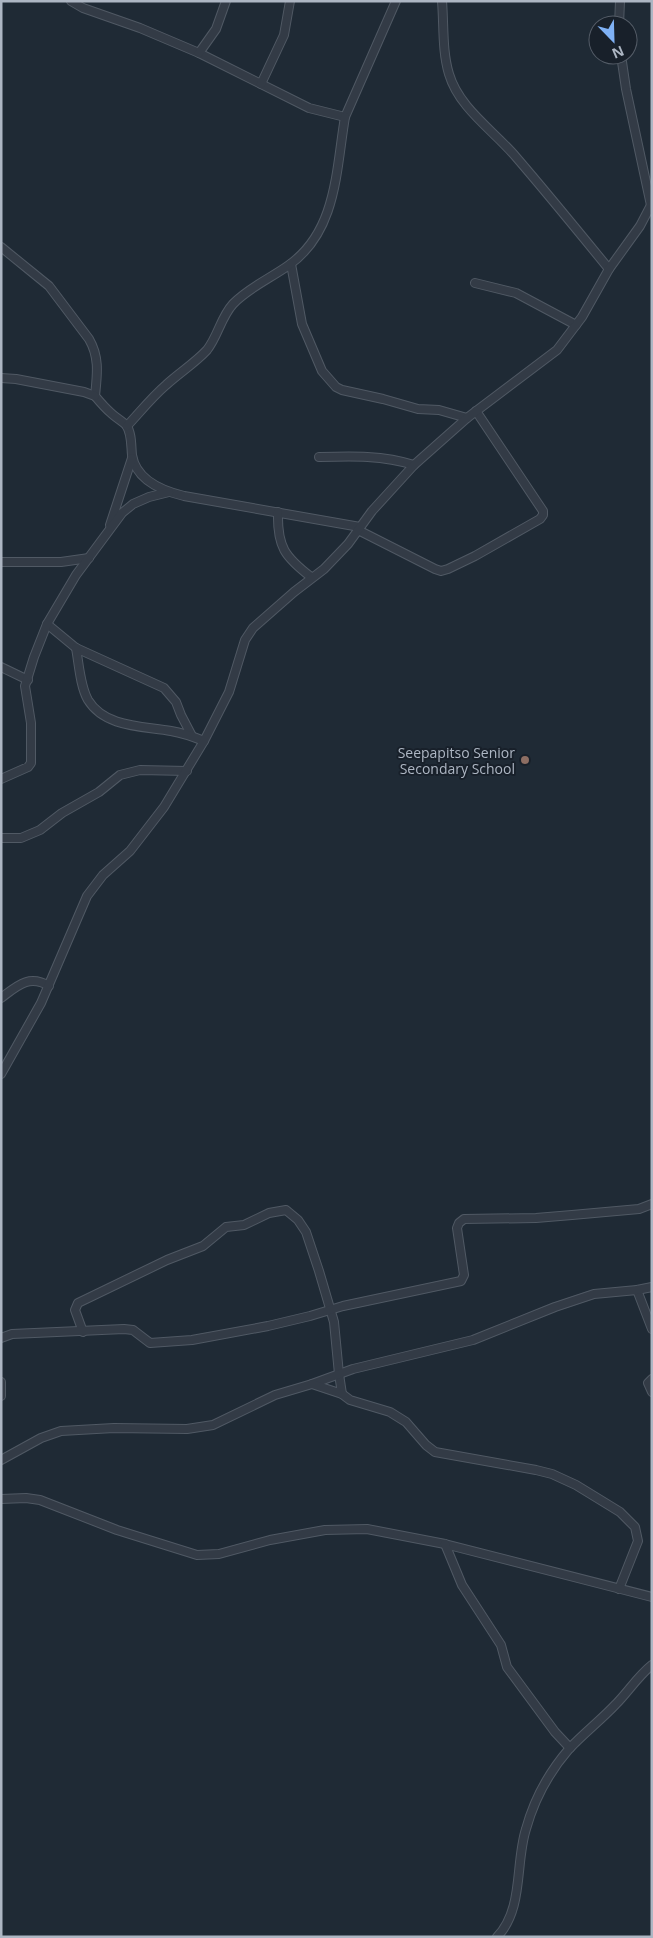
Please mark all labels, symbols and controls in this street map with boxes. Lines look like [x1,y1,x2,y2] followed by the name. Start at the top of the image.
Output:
[588,15,638,65] north arrow
[609,41,627,63] text: N
[398,743,515,778] place label: Seepapitso Senior Secondary School
[519,754,531,766] marker: Seepapitso Senior Secondary School

